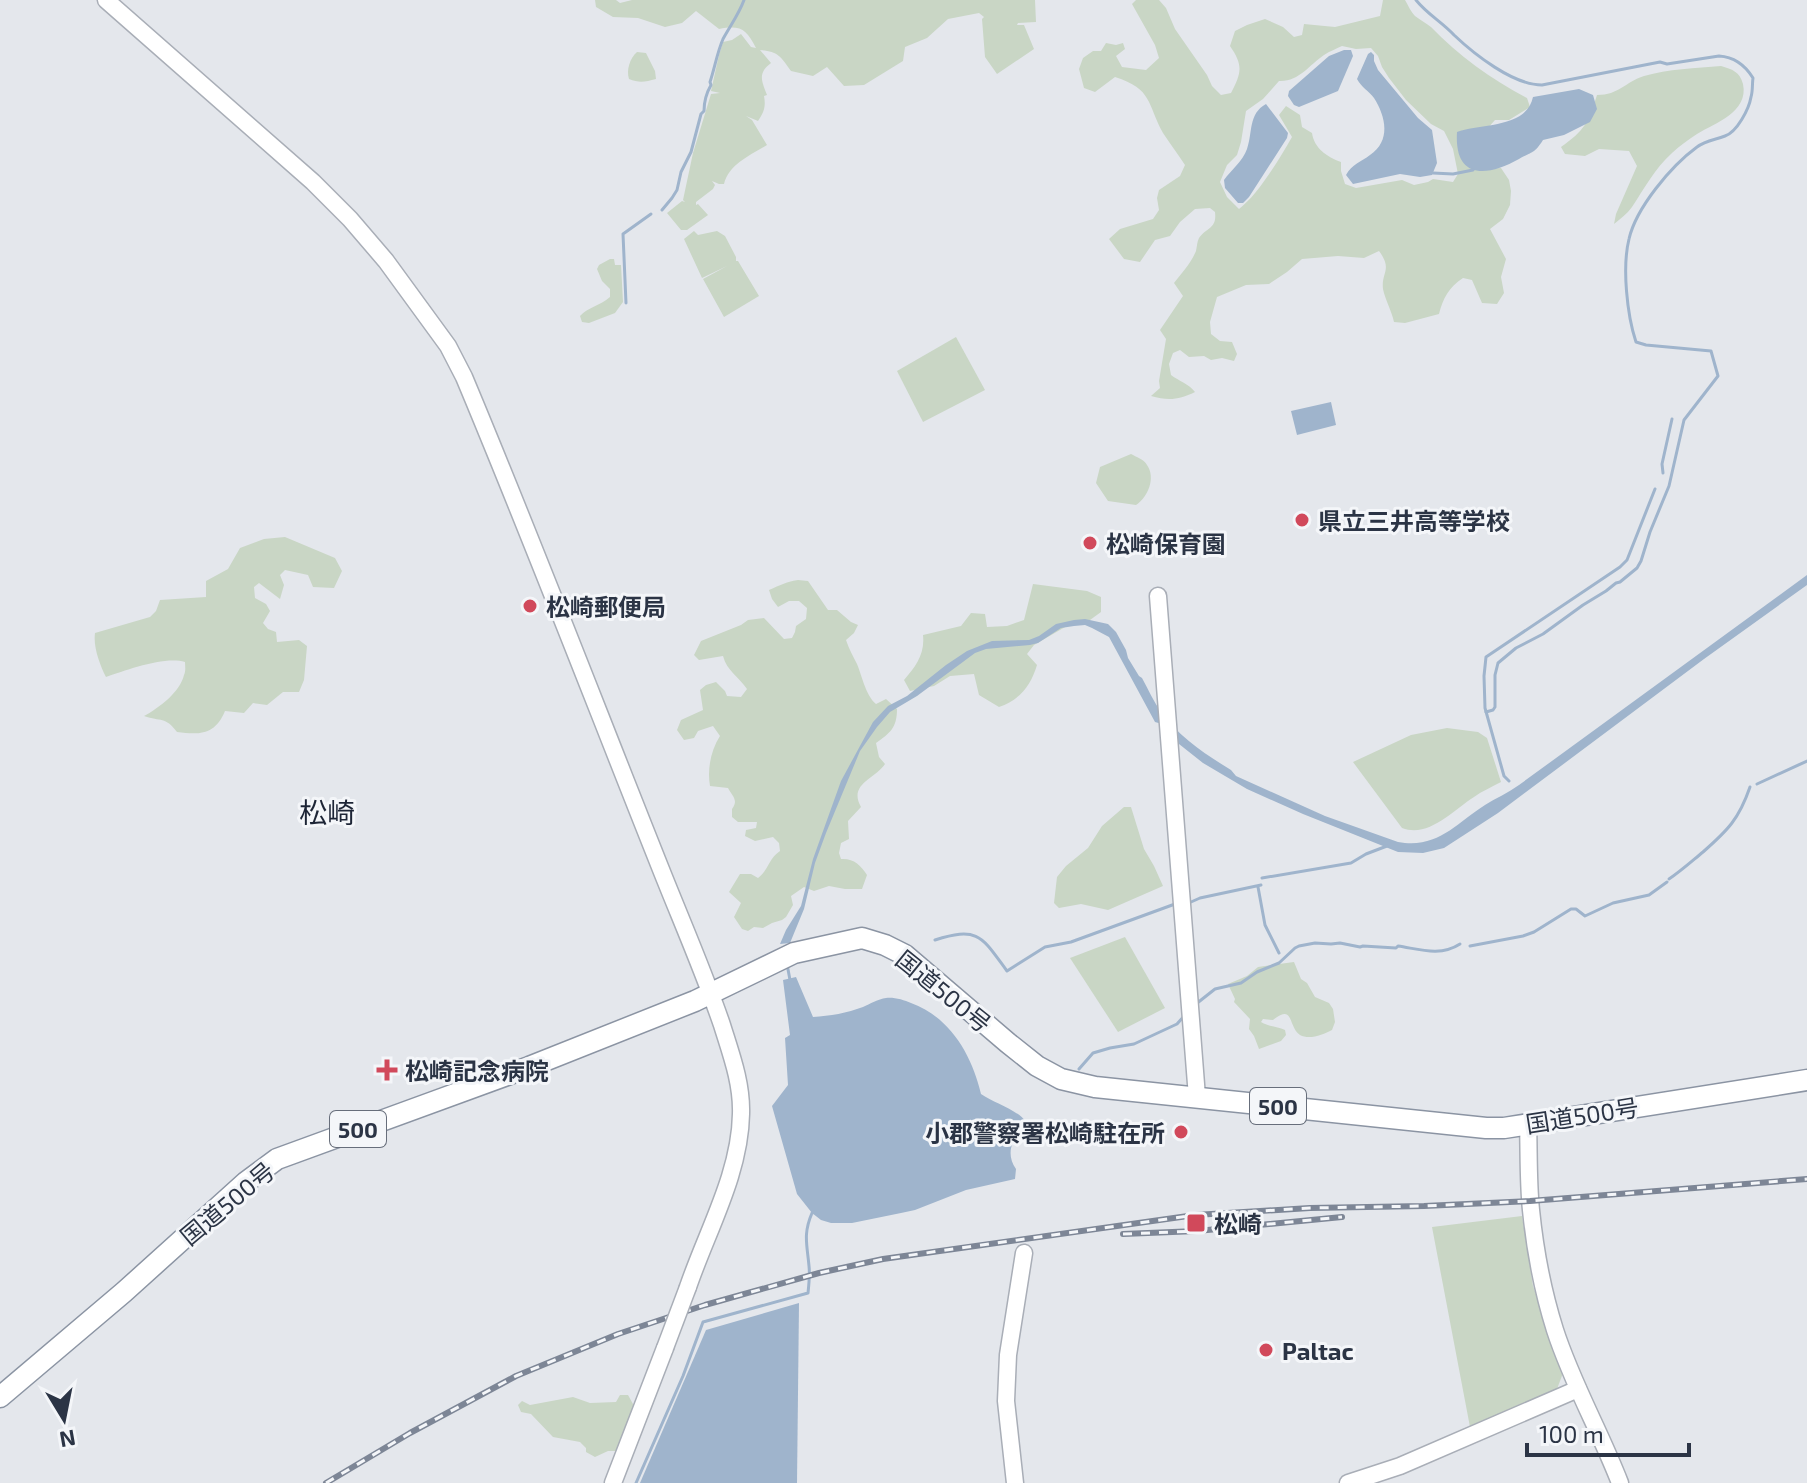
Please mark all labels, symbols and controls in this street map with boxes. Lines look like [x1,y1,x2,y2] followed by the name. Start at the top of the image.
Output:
[1318,506,1510,535] place label: 県立三井高等学校
[1293,511,1311,529] marker: 県立三井高等学校
[1106,529,1226,558] place label: 松崎保育園
[1081,534,1099,552] marker: 松崎保育園
[546,592,666,621] place label: 松崎郵便局
[521,597,539,615] marker: 松崎郵便局
[299,795,355,829] district label: 松崎
[891,944,997,1038] street label: 国道500号
[405,1056,549,1085] place label: 松崎記念病院
[376,1059,398,1081] marker: 松崎記念病院
[1250,1088,1306,1124] road number: 500
[1524,1092,1640,1138] street label: 国道500号
[330,1111,386,1147] road number: 500
[925,1118,1165,1147] place label: 小郡警察署松崎駐在所
[1172,1123,1190,1141] marker: 小郡警察署松崎駐在所
[174,1155,280,1251] street label: 国道500号
[1214,1209,1262,1238] place label: 松崎
[1185,1212,1207,1234] marker: 松崎
[1282,1336,1354,1365] place label: Paltac
[1257,1341,1275,1359] marker: Paltac
[24,1379,104,1459] north arrow
[1527,1407,1689,1457] scale bar
[1539,1419,1604,1448] text: 100 m
[58,1425,78,1454] text: N

